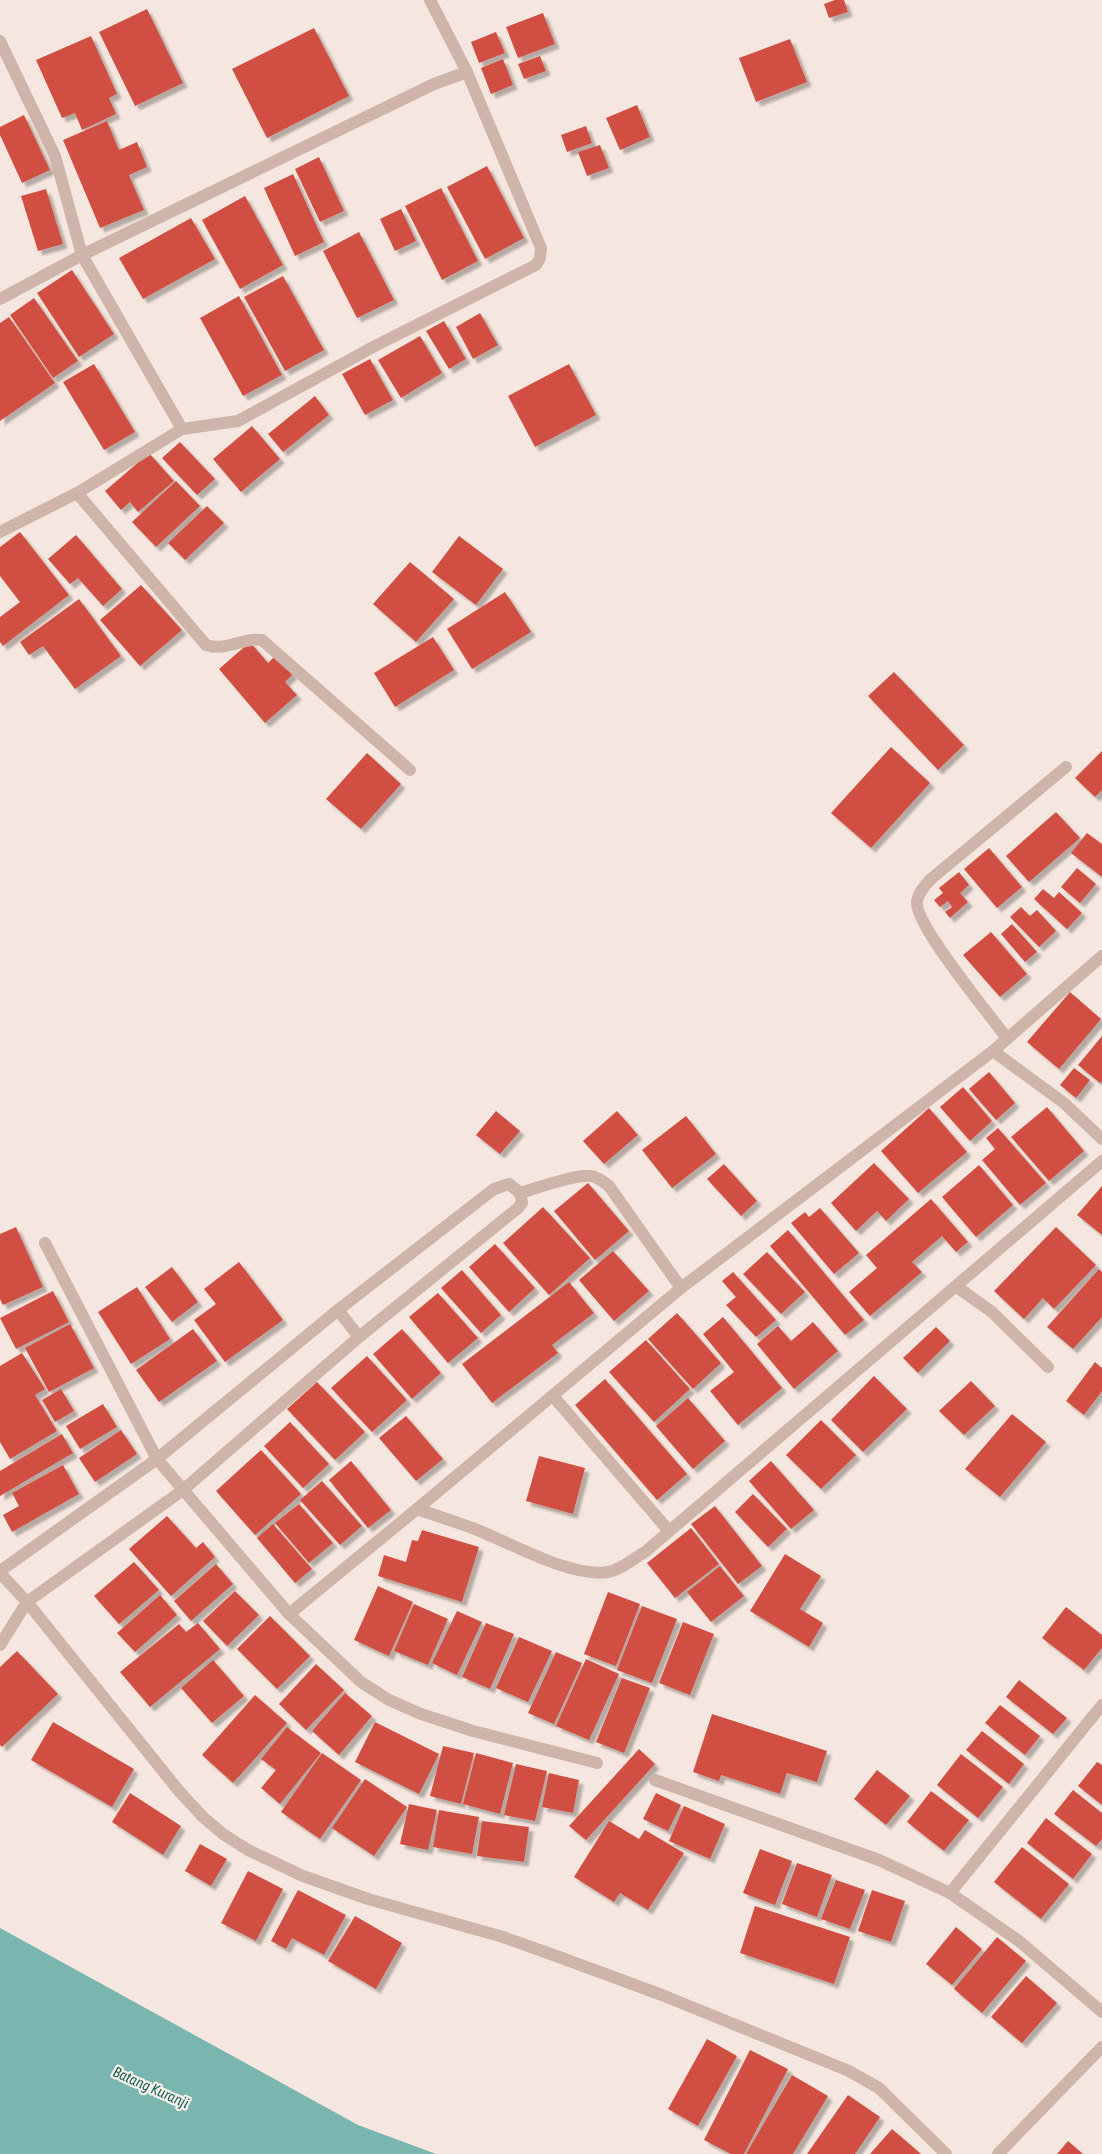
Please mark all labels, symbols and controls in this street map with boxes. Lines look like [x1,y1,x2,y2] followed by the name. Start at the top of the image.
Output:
[110,2063,192,2111] water label: Batang Kuranji

